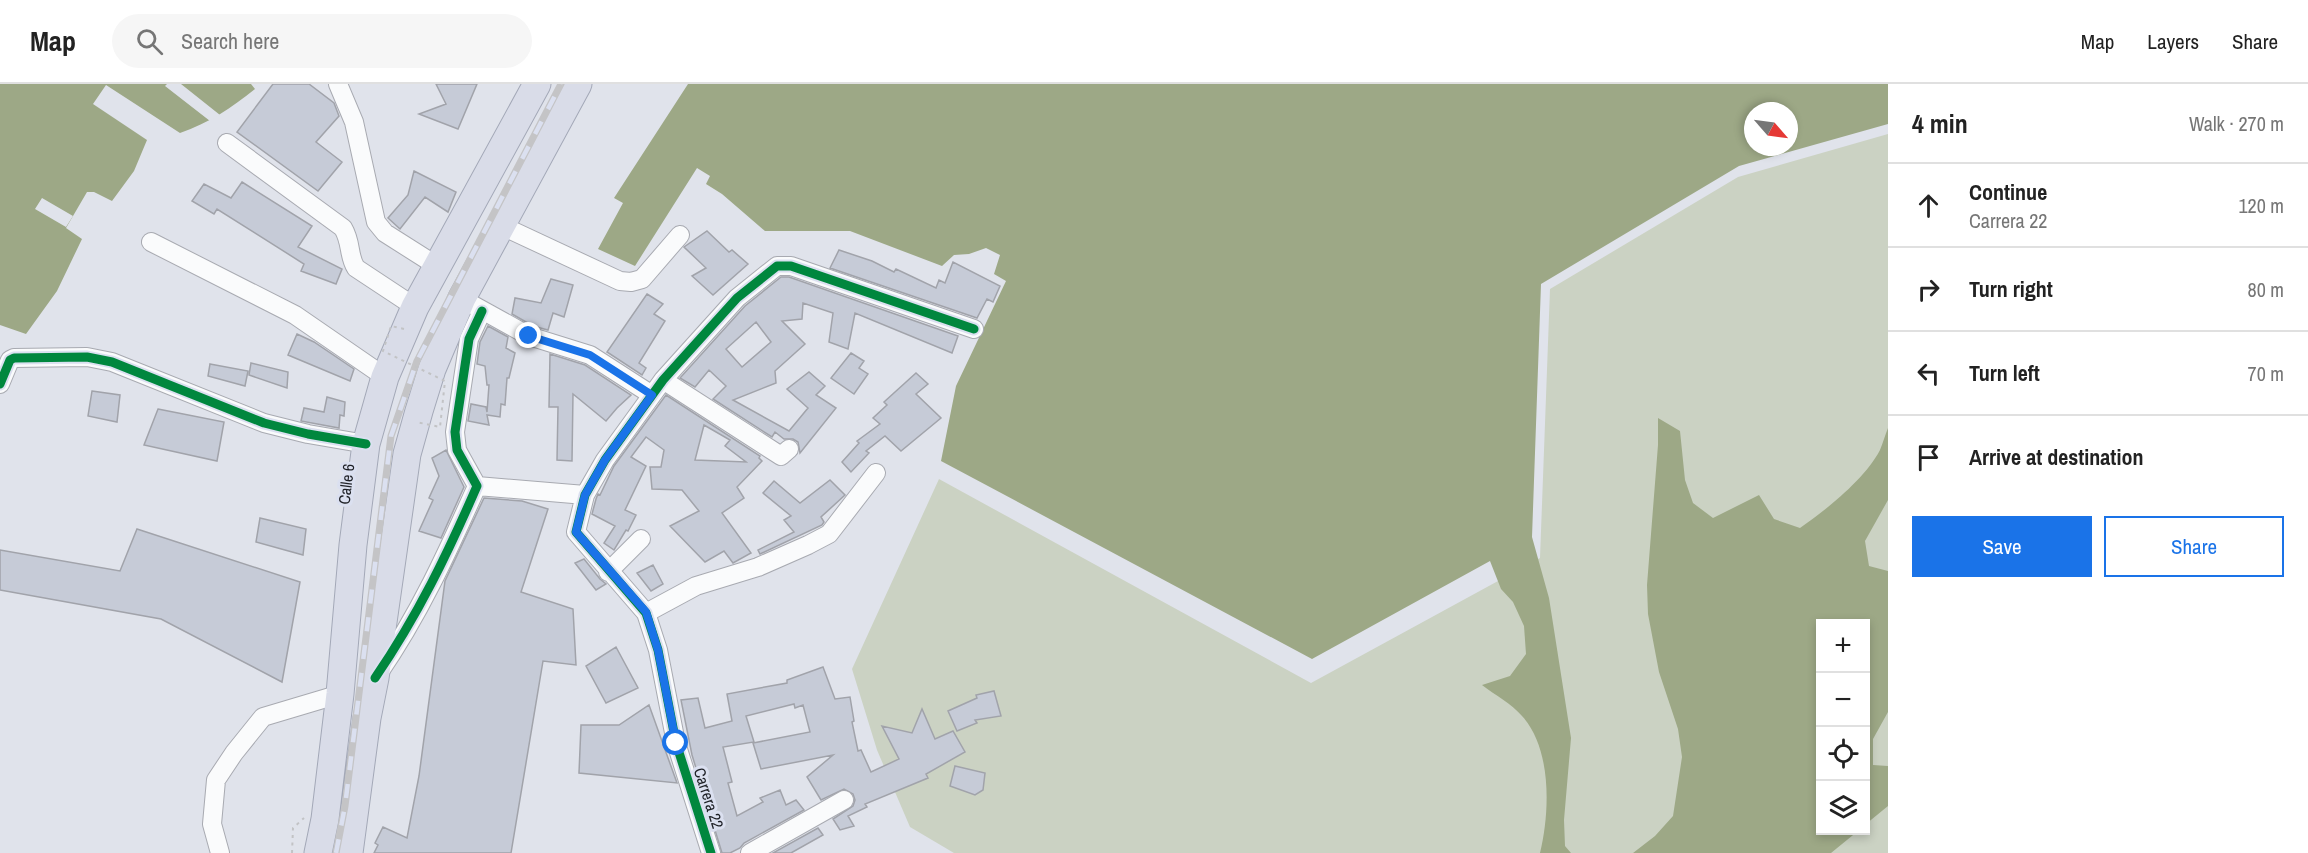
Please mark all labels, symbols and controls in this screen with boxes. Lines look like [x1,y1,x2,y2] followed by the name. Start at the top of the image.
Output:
[112,14,532,68] search box
[30,22,76,60] text: Map
[133,25,166,58] icon: search
[181,26,279,56] text: Search here
[2081,27,2114,56] text: Map
[2147,27,2199,56] text: Layers
[2232,27,2278,56] text: Share
[1744,102,1798,156] north arrow
[1912,106,1968,141] text: 4 min
[2189,110,2284,137] text: Walk · 270 m
[1969,177,2047,207] text: Continue
[1912,189,1945,222] icon: ahead
[2238,192,2284,219] text: 120 m
[1969,207,2047,234] text: Carrera 22
[1912,273,1945,306] icon: right
[1969,274,2053,304] text: Turn right
[2248,276,2284,303] text: 80 m
[515,322,541,348] route end
[1912,357,1945,390] icon: left
[1969,358,2040,388] text: Turn left
[2248,360,2284,387] text: 70 m
[1912,441,1945,474] icon: arrive
[1969,442,2143,472] text: Arrive at destination
[333,462,359,506] street label: Calle 6
[1912,516,2092,577] button: Save
[2104,516,2284,577] button: Share
[1816,619,1870,835] map controls
[1816,619,1870,673] button: +
[1816,673,1870,727] button: −
[1816,727,1870,781] button: locate
[662,729,688,755] route start
[689,765,729,831] street label: Carrera 22
[1816,781,1870,835] button: layers

